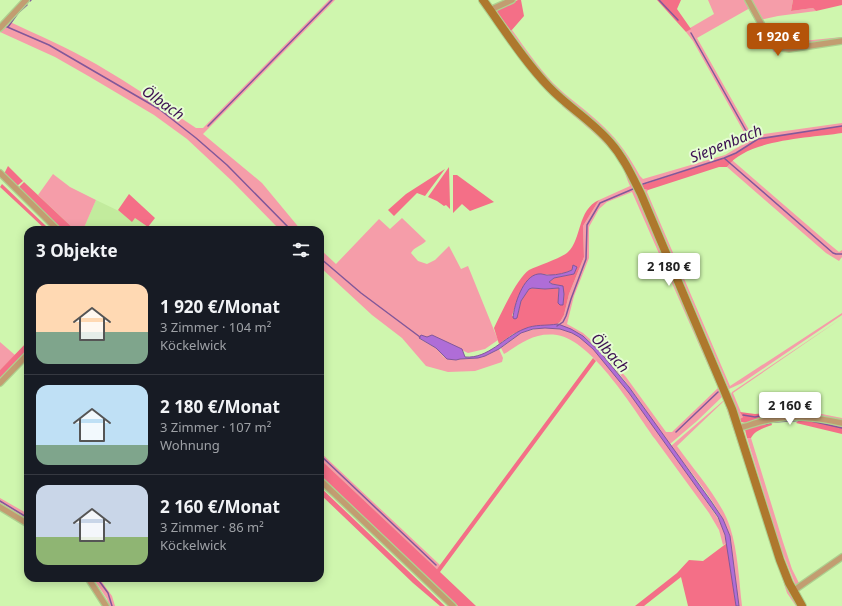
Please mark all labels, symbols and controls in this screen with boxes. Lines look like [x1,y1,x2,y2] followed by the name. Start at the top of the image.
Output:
[741,23,815,57] pin: 1 920 €
[756,27,800,45] text: 1 920 €
[138,80,189,124] water label: Ölbach
[686,119,765,167] water label: Siepenbach
[36,239,118,262] text: 3 Objekte
[290,239,312,261] icon: filters
[632,253,706,287] pin: 2 180 €
[647,257,691,275] text: 2 180 €
[160,295,280,318] text: 1 920 €/Monat
[68,300,116,348] icon: home
[160,318,271,336] text: 3 Zimmer · 104 m²
[587,328,634,376] water label: Ölbach
[160,336,227,354] text: Köckelwick
[753,392,827,426] pin: 2 160 €
[160,395,280,418] text: 2 180 €/Monat
[768,396,812,414] text: 2 160 €
[68,401,116,449] icon: home
[160,418,271,436] text: 3 Zimmer · 107 m²
[160,436,220,454] text: Wohnung
[160,495,280,518] text: 2 160 €/Monat
[68,501,116,549] icon: home
[160,518,264,536] text: 3 Zimmer · 86 m²
[160,536,227,554] text: Köckelwick

